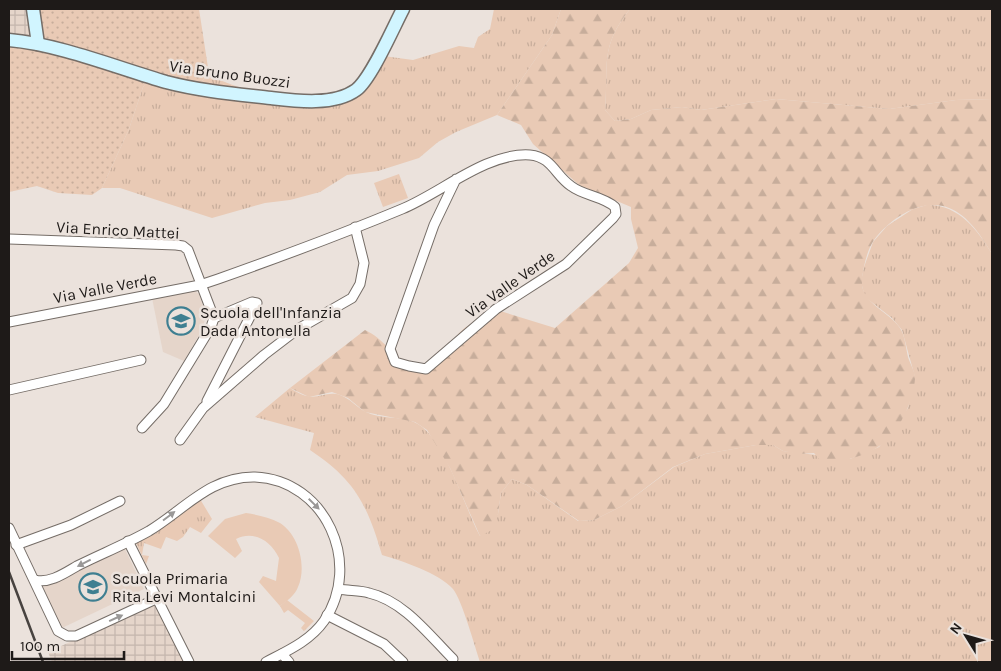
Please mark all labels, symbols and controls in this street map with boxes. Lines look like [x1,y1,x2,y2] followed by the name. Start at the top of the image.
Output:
[168,56,292,92] street label: Via Bruno Buozzi
[56,217,180,243] street label: Via Enrico Mattei
[462,246,558,322] street label: Via Valle Verde
[52,269,158,307] street label: Via Valle Verde
[200,303,342,340] place label: Scuola dell'Infanzia Dada Antonella
[166,306,196,336] school or university icon: Scuola dell'Infanzia Dada Antonella
[307,498,319,510] one-way arrow
[162,511,175,522] one-way arrow
[77,559,91,567] one-way arrow
[112,569,256,606] place label: Scuola Primaria Rita Levi Montalcini
[78,572,108,602] school or university icon: Scuola Primaria Rita Levi Montalcini
[941,611,991,661] north arrow
[109,613,123,621] one-way arrow
[946,619,966,638] text: N
[12,628,125,660] scale bar
[20,637,60,655] text: 100 m

